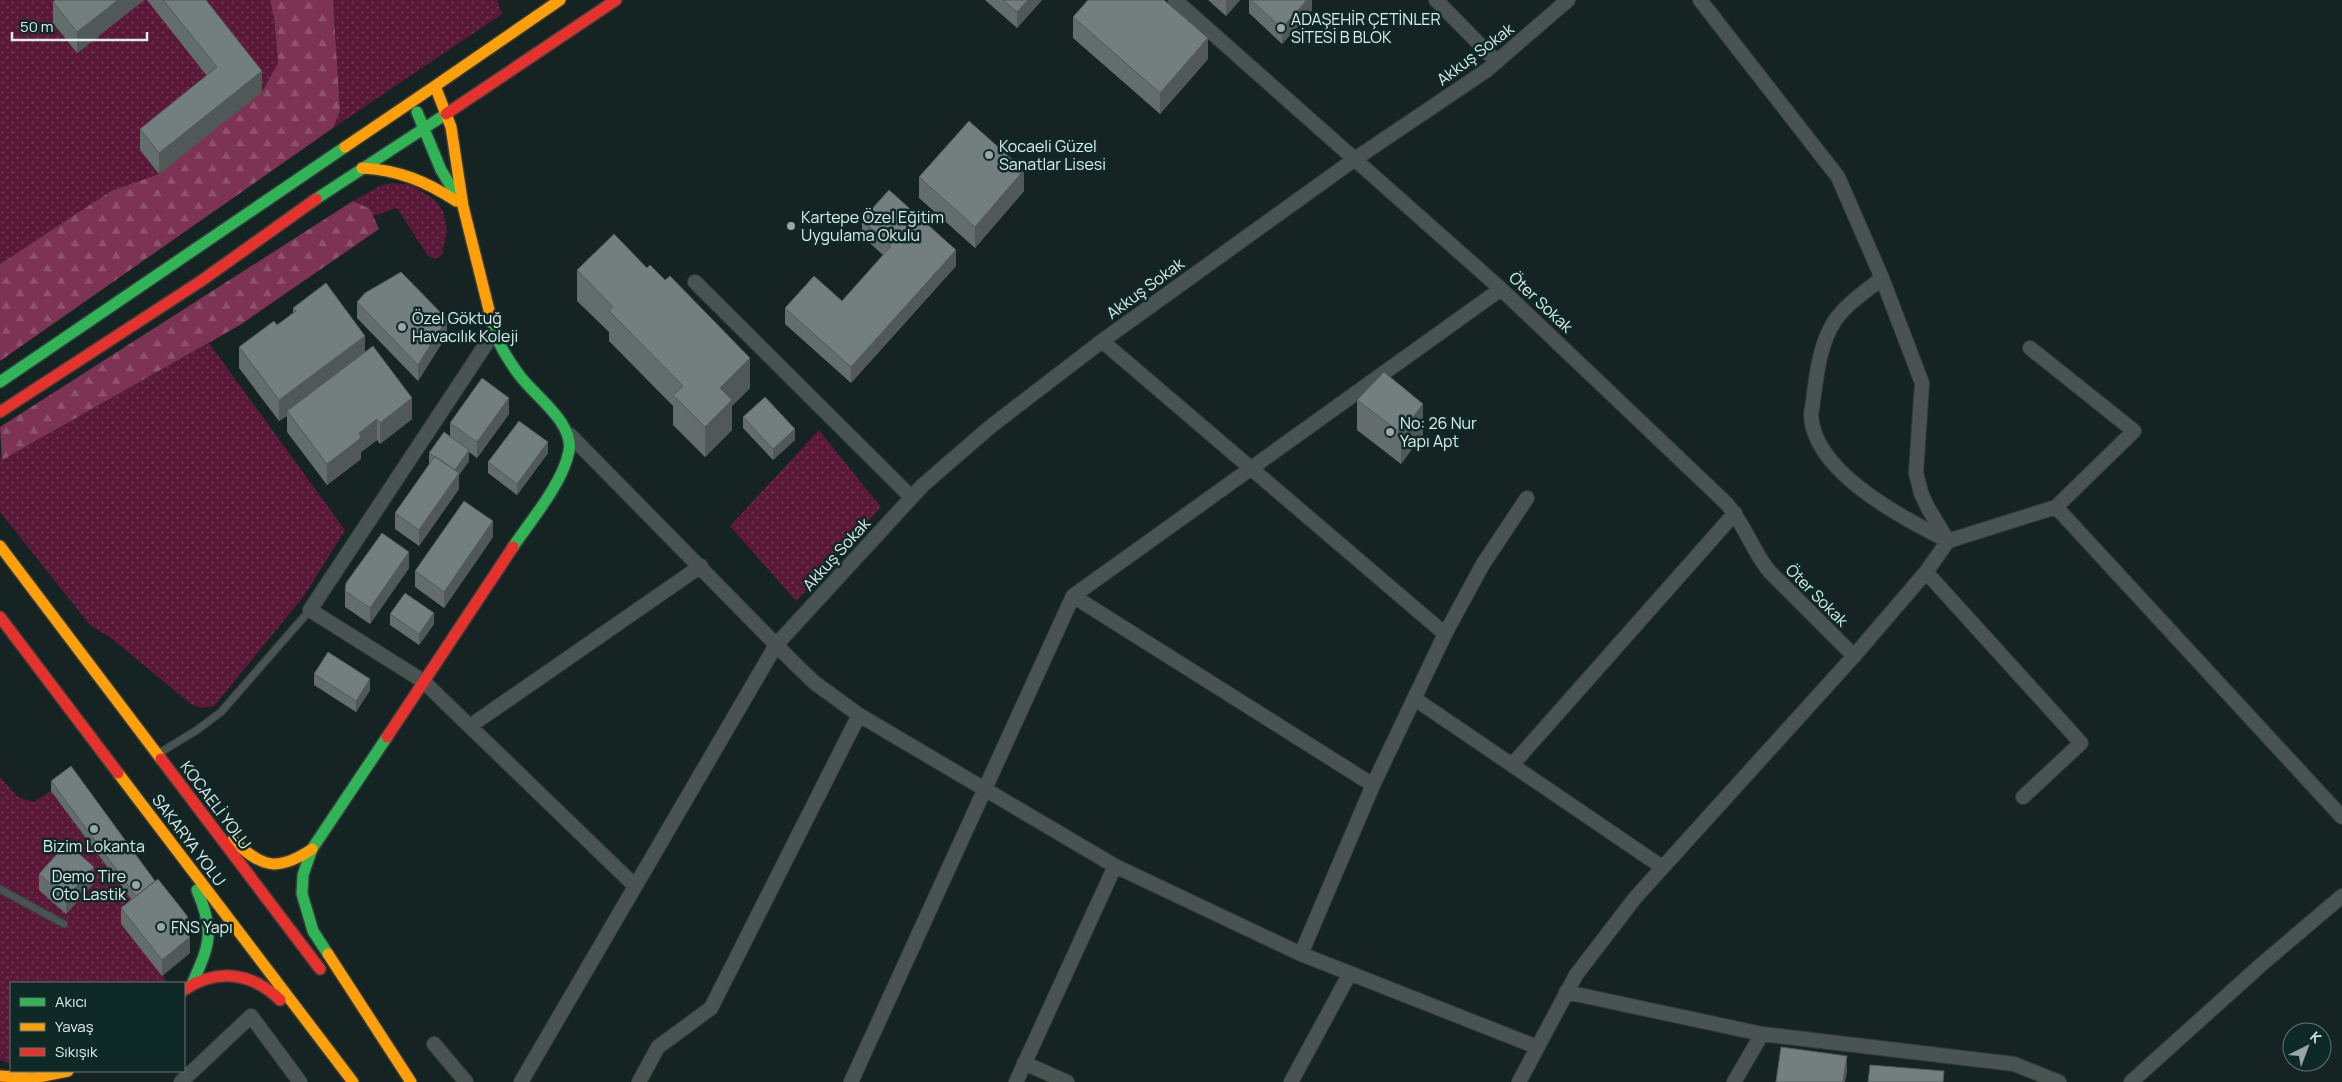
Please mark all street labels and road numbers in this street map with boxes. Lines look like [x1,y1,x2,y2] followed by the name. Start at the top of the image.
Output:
[1432,17,1519,90] street label: Akkuş Sokak
[1102,252,1189,324] street label: Akkuş Sokak
[1504,267,1579,338] street label: Öter Sokak
[797,512,875,595] street label: Akkuş Sokak
[1781,559,1854,632] street label: Öter Sokak
[176,756,256,854] street label: KOCAELİ YOLU
[147,789,231,891] street label: SAKARYA YOLU

